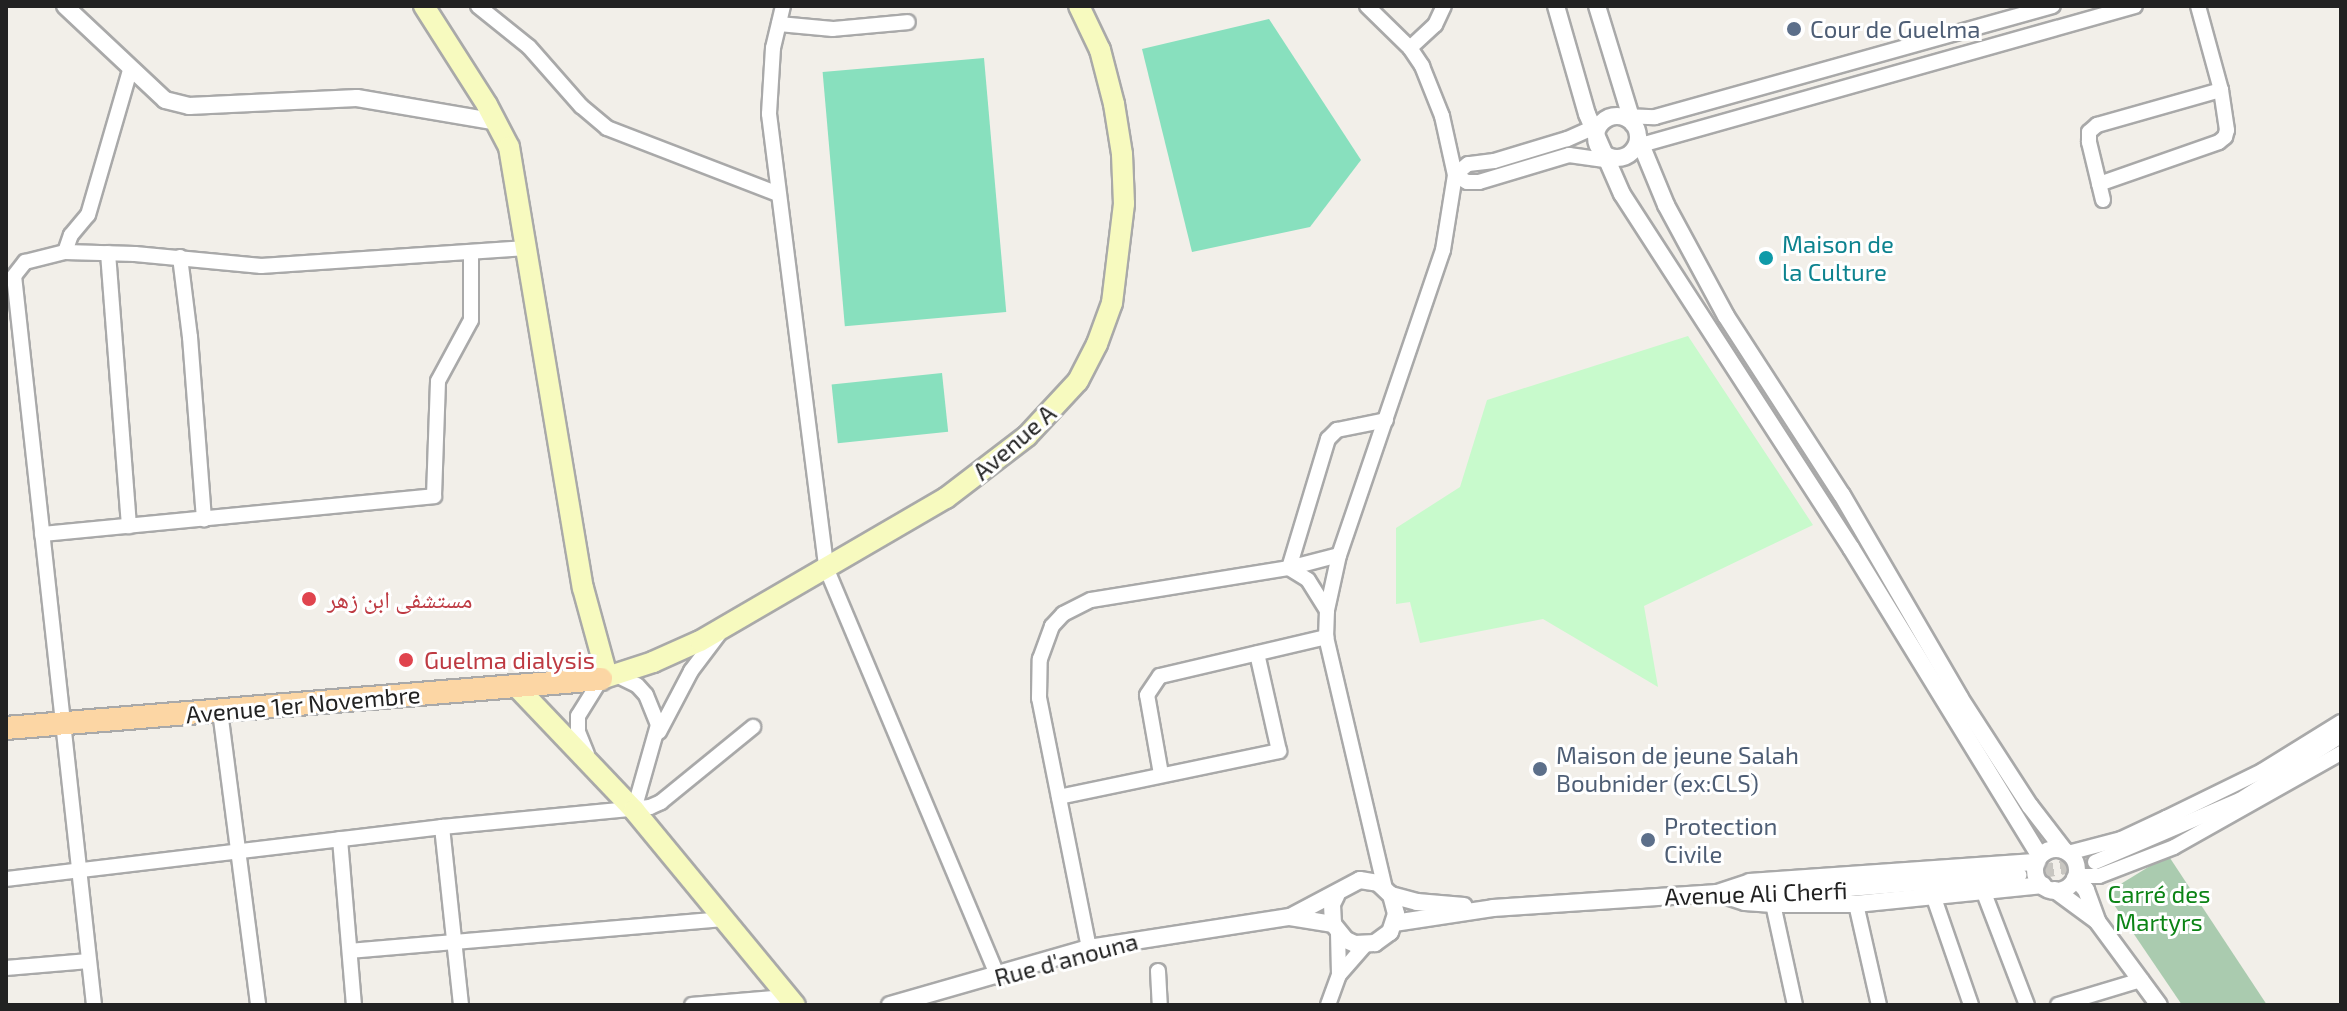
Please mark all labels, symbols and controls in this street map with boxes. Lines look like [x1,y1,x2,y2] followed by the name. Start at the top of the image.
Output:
[1810,15,1981,43] place label: Cour de Guelma
[1785,20,1803,38] marker: Cour de Guelma
[1782,230,1894,286] place label: Maison de la Culture
[1757,249,1775,267] marker: Maison de la Culture
[967,398,1061,486] street label: Avenue A
[327,585,472,613] place label: مستشفى ابن زهر
[298,588,320,610] marker: مستشفى ابن زهر
[424,646,595,674] place label: Guelma dialysis
[395,649,417,671] marker: Guelma dialysis
[184,679,422,729] street label: Avenue 1er Novembre
[1556,741,1799,797] place label: Maison de jeune Salah Boubnider (ex:CLS)
[1531,760,1549,778] marker: Maison de jeune Salah Boubnider (ex:CLS)
[1664,812,1778,868] place label: Protection Civile
[1639,831,1657,849] marker: Protection Civile
[1664,875,1848,911] street label: Avenue Ali Cherfi
[2108,880,2210,936] park label: Carré des Martyrs
[991,926,1141,992] street label: Rue d'anouna

